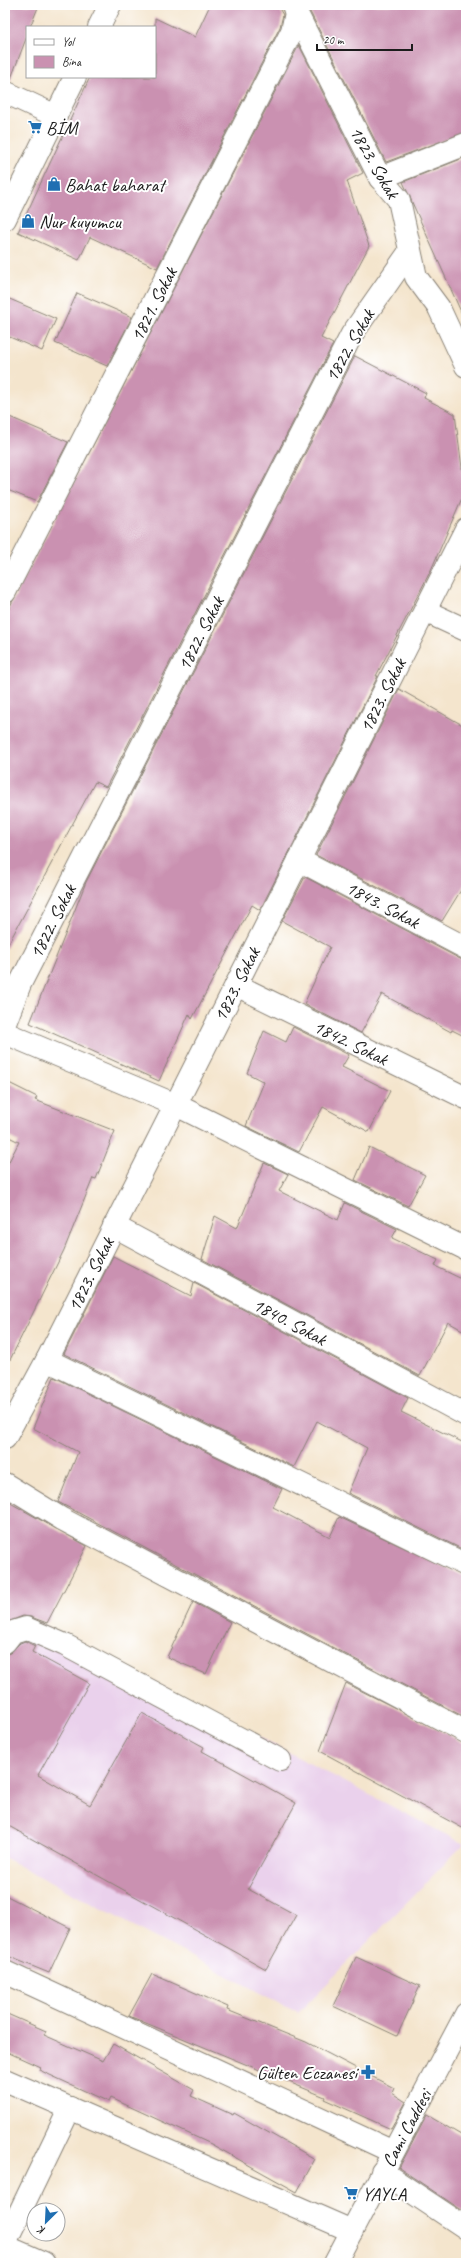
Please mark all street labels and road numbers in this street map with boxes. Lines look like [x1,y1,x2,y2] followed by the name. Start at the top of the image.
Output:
[344,122,405,204] street label: 1823. Sokak
[125,263,183,345] street label: 1821. Sokak
[320,304,381,386] street label: 1822. Sokak
[172,592,230,674] street label: 1822. Sokak
[354,654,412,736] street label: 1823. Sokak
[342,876,424,935] street label: 1843. Sokak
[24,880,82,962] street label: 1822. Sokak
[208,943,266,1025] street label: 1823. Sokak
[309,1015,393,1072] street label: 1842. Sokak
[62,1233,120,1315] street label: 1823. Sokak
[249,1293,331,1352] street label: 1840. Sokak
[377,2084,438,2171] street label: Cami Caddesi

